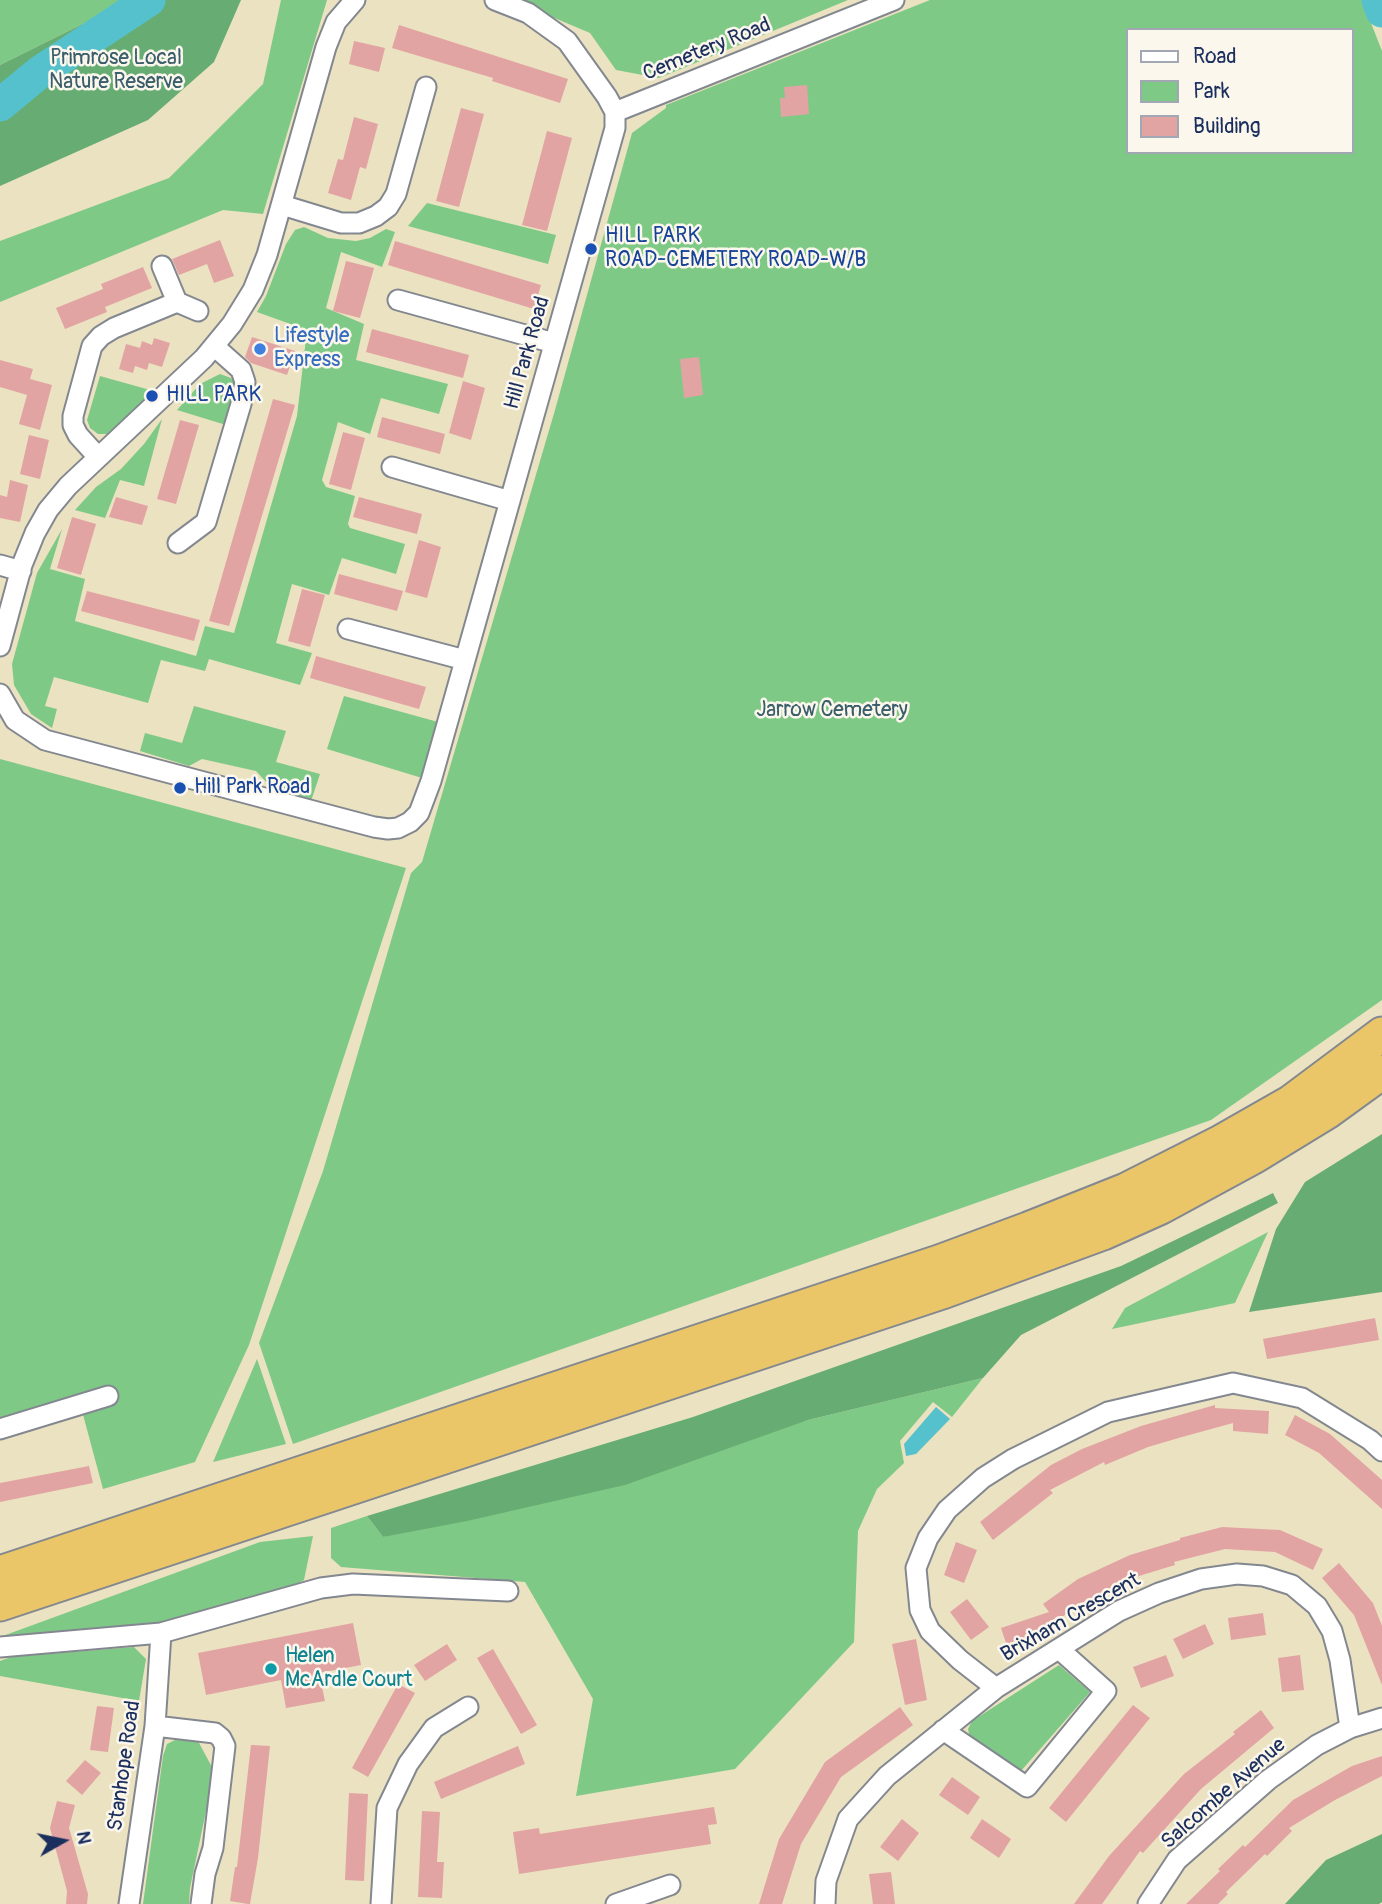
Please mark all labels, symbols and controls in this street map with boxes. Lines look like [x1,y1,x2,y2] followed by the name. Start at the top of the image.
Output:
[639,13,775,87] street label: Cemetery Road
[1126,28,1354,154] legend
[1193,43,1237,70] text: Road
[49,46,183,96] park label: Primrose Local Nature Reserve
[1193,78,1230,105] text: Park
[1193,113,1260,140] text: Building
[605,224,866,274] place label: HILL PARK ROAD-CEMETERY ROAD-W/B
[583,241,599,257] marker: HILL PARK ROAD-CEMETERY ROAD-W/B
[500,294,556,412] street label: Hill Park Road
[274,324,349,374] place label: Lifestyle Express
[252,341,268,357] marker: Lifestyle Express
[166,383,261,409] place label: HILL PARK
[144,388,160,404] marker: HILL PARK
[756,698,908,724] park label: Jarrow Cemetery
[194,775,310,801] place label: Hill Park Road
[172,780,188,796] marker: Hill Park Road
[997,1568,1145,1668] street label: Brixham Crescent
[285,1644,412,1694] place label: Helen McArdle Court
[263,1661,279,1677] marker: Helen McArdle Court
[103,1699,147,1833] street label: Stanhope Road
[1157,1733,1291,1855] street label: Salcombe Avenue
[28,1806,98,1876] north arrow
[71,1829,97,1846] text: N

